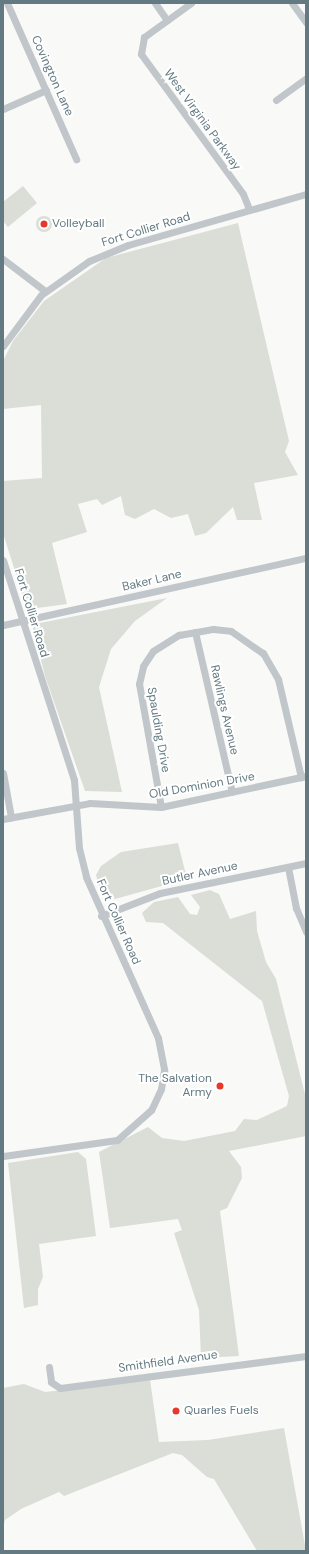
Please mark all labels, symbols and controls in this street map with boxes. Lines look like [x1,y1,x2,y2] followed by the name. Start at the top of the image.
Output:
[28,34,76,118] street label: Covington Lane
[160,67,244,173] street label: West Virginia Parkway
[100,210,192,250] street label: Fort Collier Road
[52,217,104,231] place label: Volleyball
[39,219,49,229] marker: Volleyball
[11,567,51,659] street label: Fort Collier Road
[121,567,183,595] street label: Baker Lane
[207,664,241,756] street label: Rawlings Avenue
[143,686,173,774] street label: Spaulding Drive
[148,770,256,802] street label: Old Dominion Drive
[161,859,239,889] street label: Butler Avenue
[93,877,143,967] street label: Fort Collier Road
[138,1072,212,1100] place label: The Salvation Army
[215,1081,225,1091] marker: The Salvation Army
[118,1348,218,1376] street label: Smithfield Avenue
[184,1404,259,1418] place label: Quarles Fuels
[171,1406,181,1416] marker: Quarles Fuels

